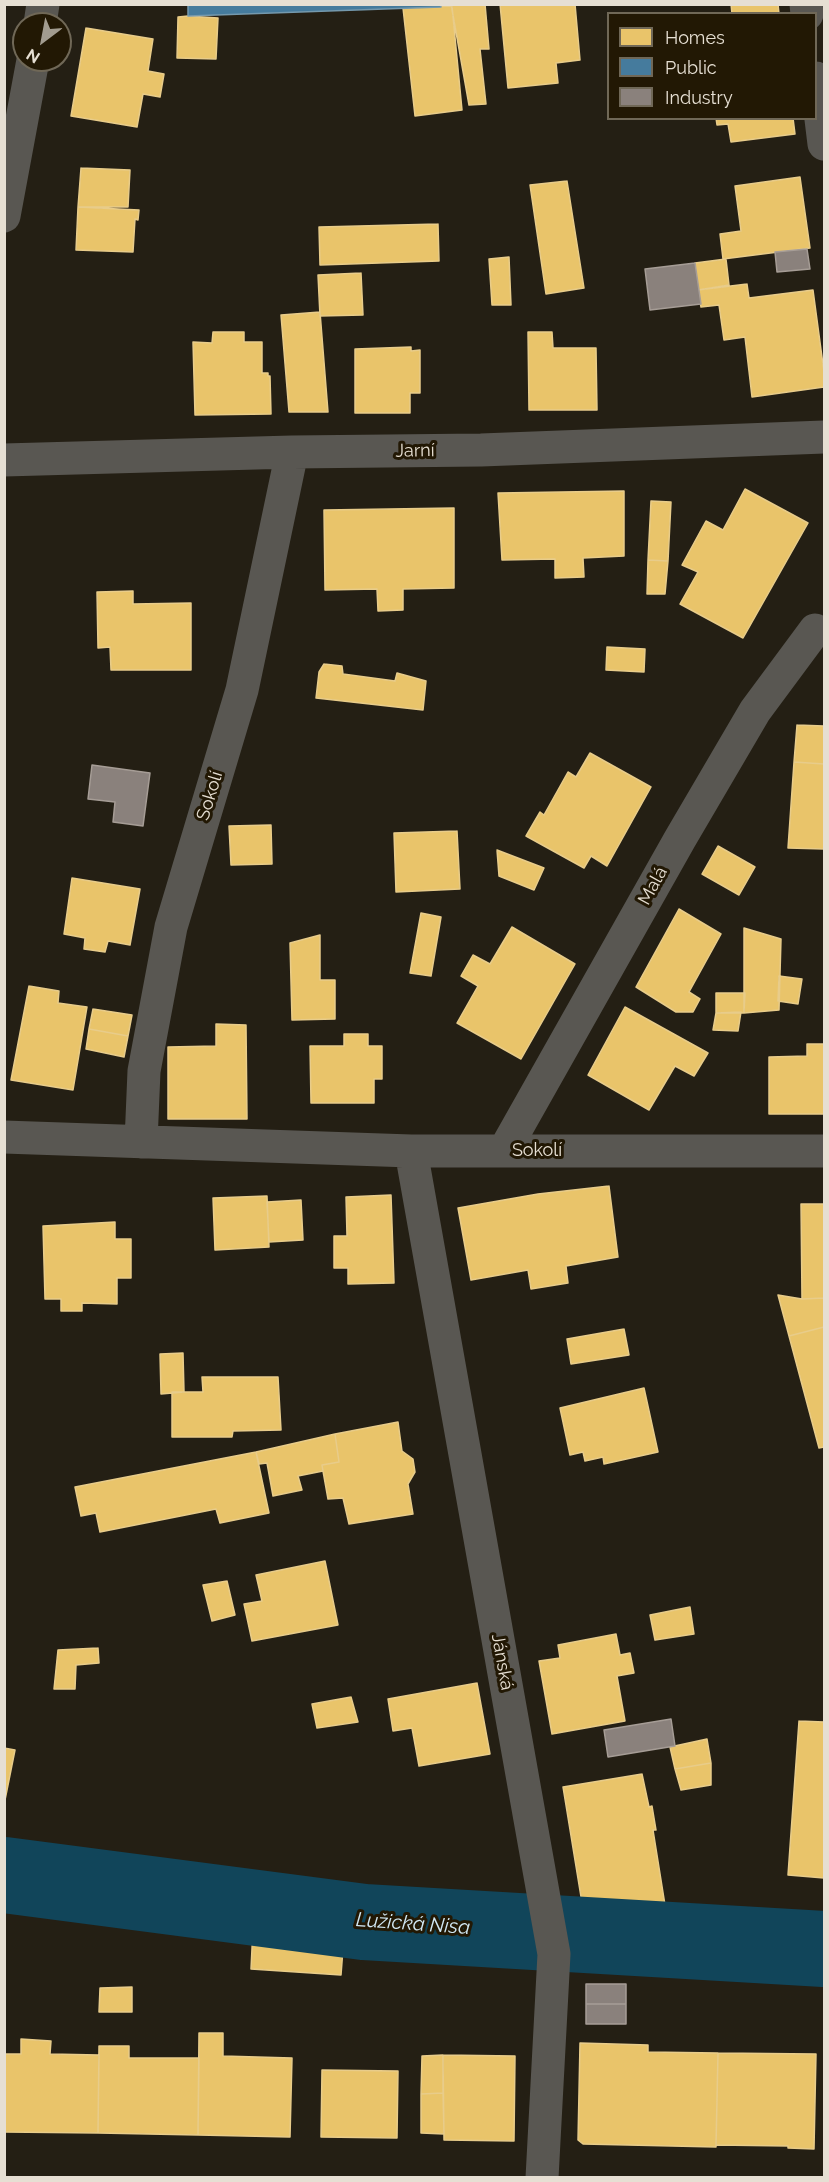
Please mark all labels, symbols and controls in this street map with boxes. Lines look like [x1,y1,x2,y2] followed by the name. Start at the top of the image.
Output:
[12,12,72,72] north arrow
[607,12,817,120] legend
[665,27,725,48] text: Homes
[23,45,43,67] text: N
[665,57,717,78] text: Public
[665,87,733,108] text: Industry
[395,440,435,462] street label: Jarní
[192,769,228,823] street label: Sokolí
[634,863,672,909] street label: Malá
[512,1140,562,1162] street label: Sokolí
[486,1632,518,1692] street label: Jánská
[355,1908,471,1940] water label: Lužická Nisa

